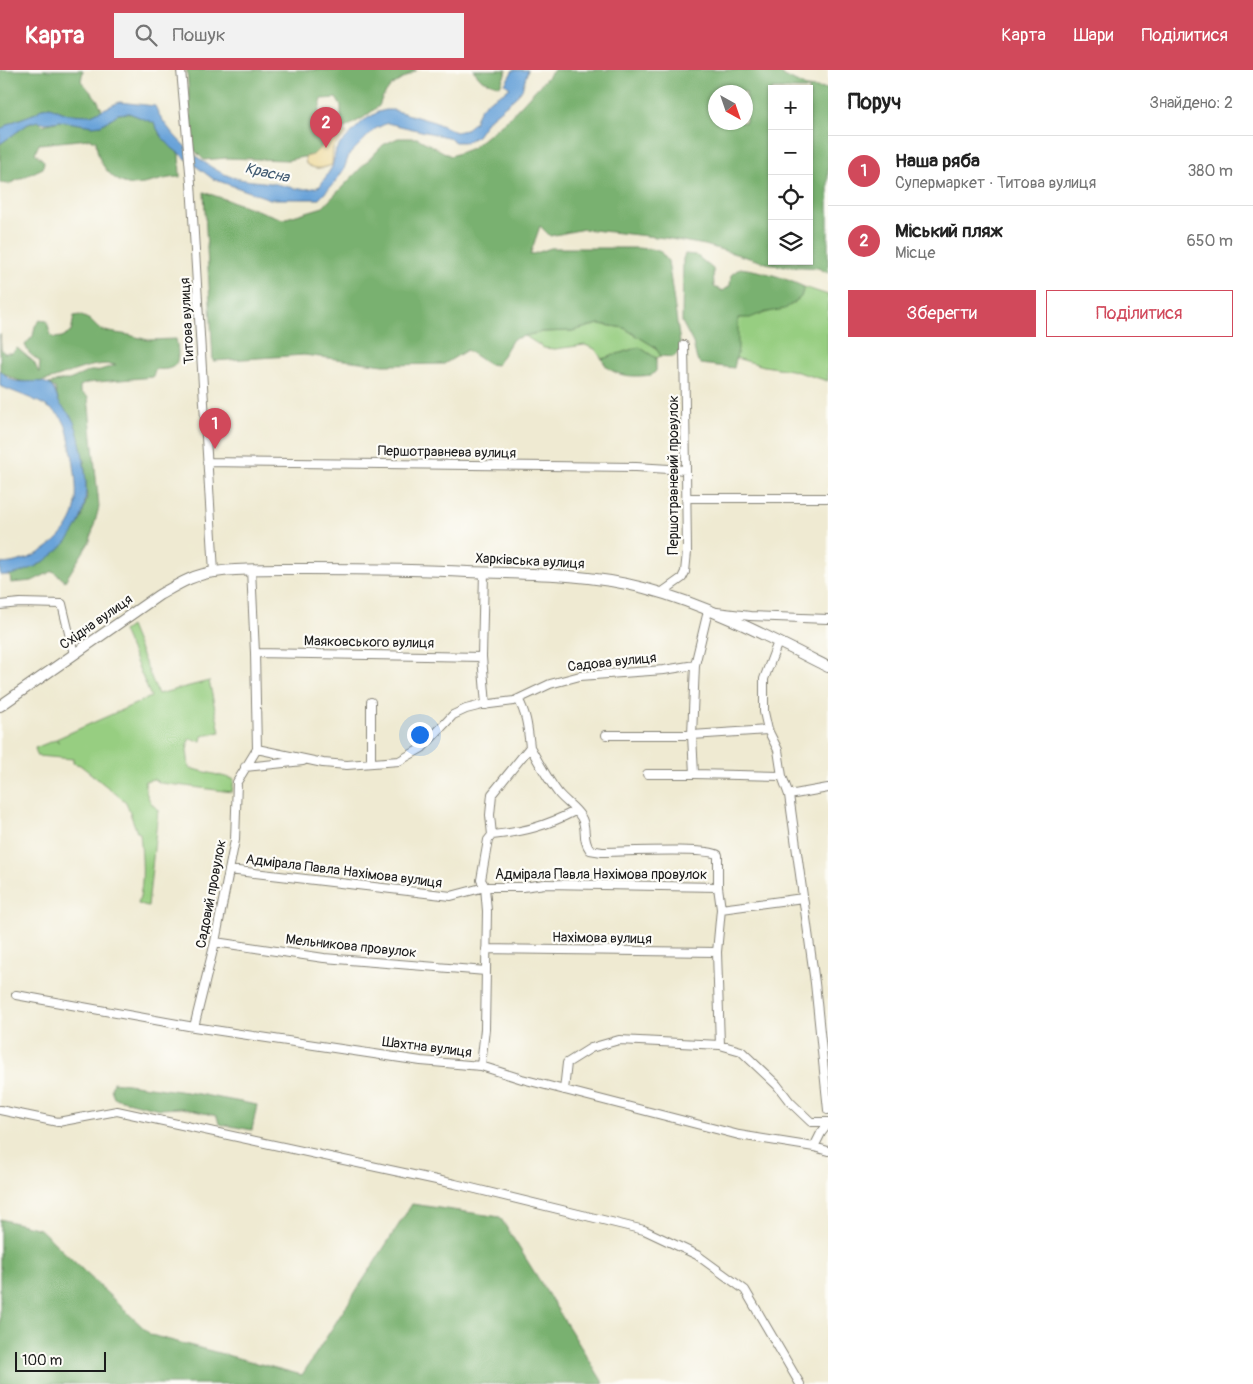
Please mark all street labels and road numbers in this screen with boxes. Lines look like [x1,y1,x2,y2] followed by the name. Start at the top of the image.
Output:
[176,277,198,365] street label: Титова вулиця
[665,395,682,555] street label: Першотравневий провулок
[378,442,516,462] street label: Першотравнева вулиця
[475,550,585,572] street label: Харківська вулиця
[56,591,136,653] street label: Східна вулиця
[304,632,434,652] street label: Маяковського вулиця
[567,649,657,675] street label: Садова вулиця
[192,838,230,950] street label: Садовий провулок
[245,851,443,891] street label: Адмірала Павла Нахімова вулиця
[495,866,707,883] street label: Адмірала Павла Нахімова провулок
[552,929,652,947] street label: Нахімова вулиця
[285,931,417,961] street label: Мельникова провулок
[381,1033,473,1061] street label: Шахтна вулиця

